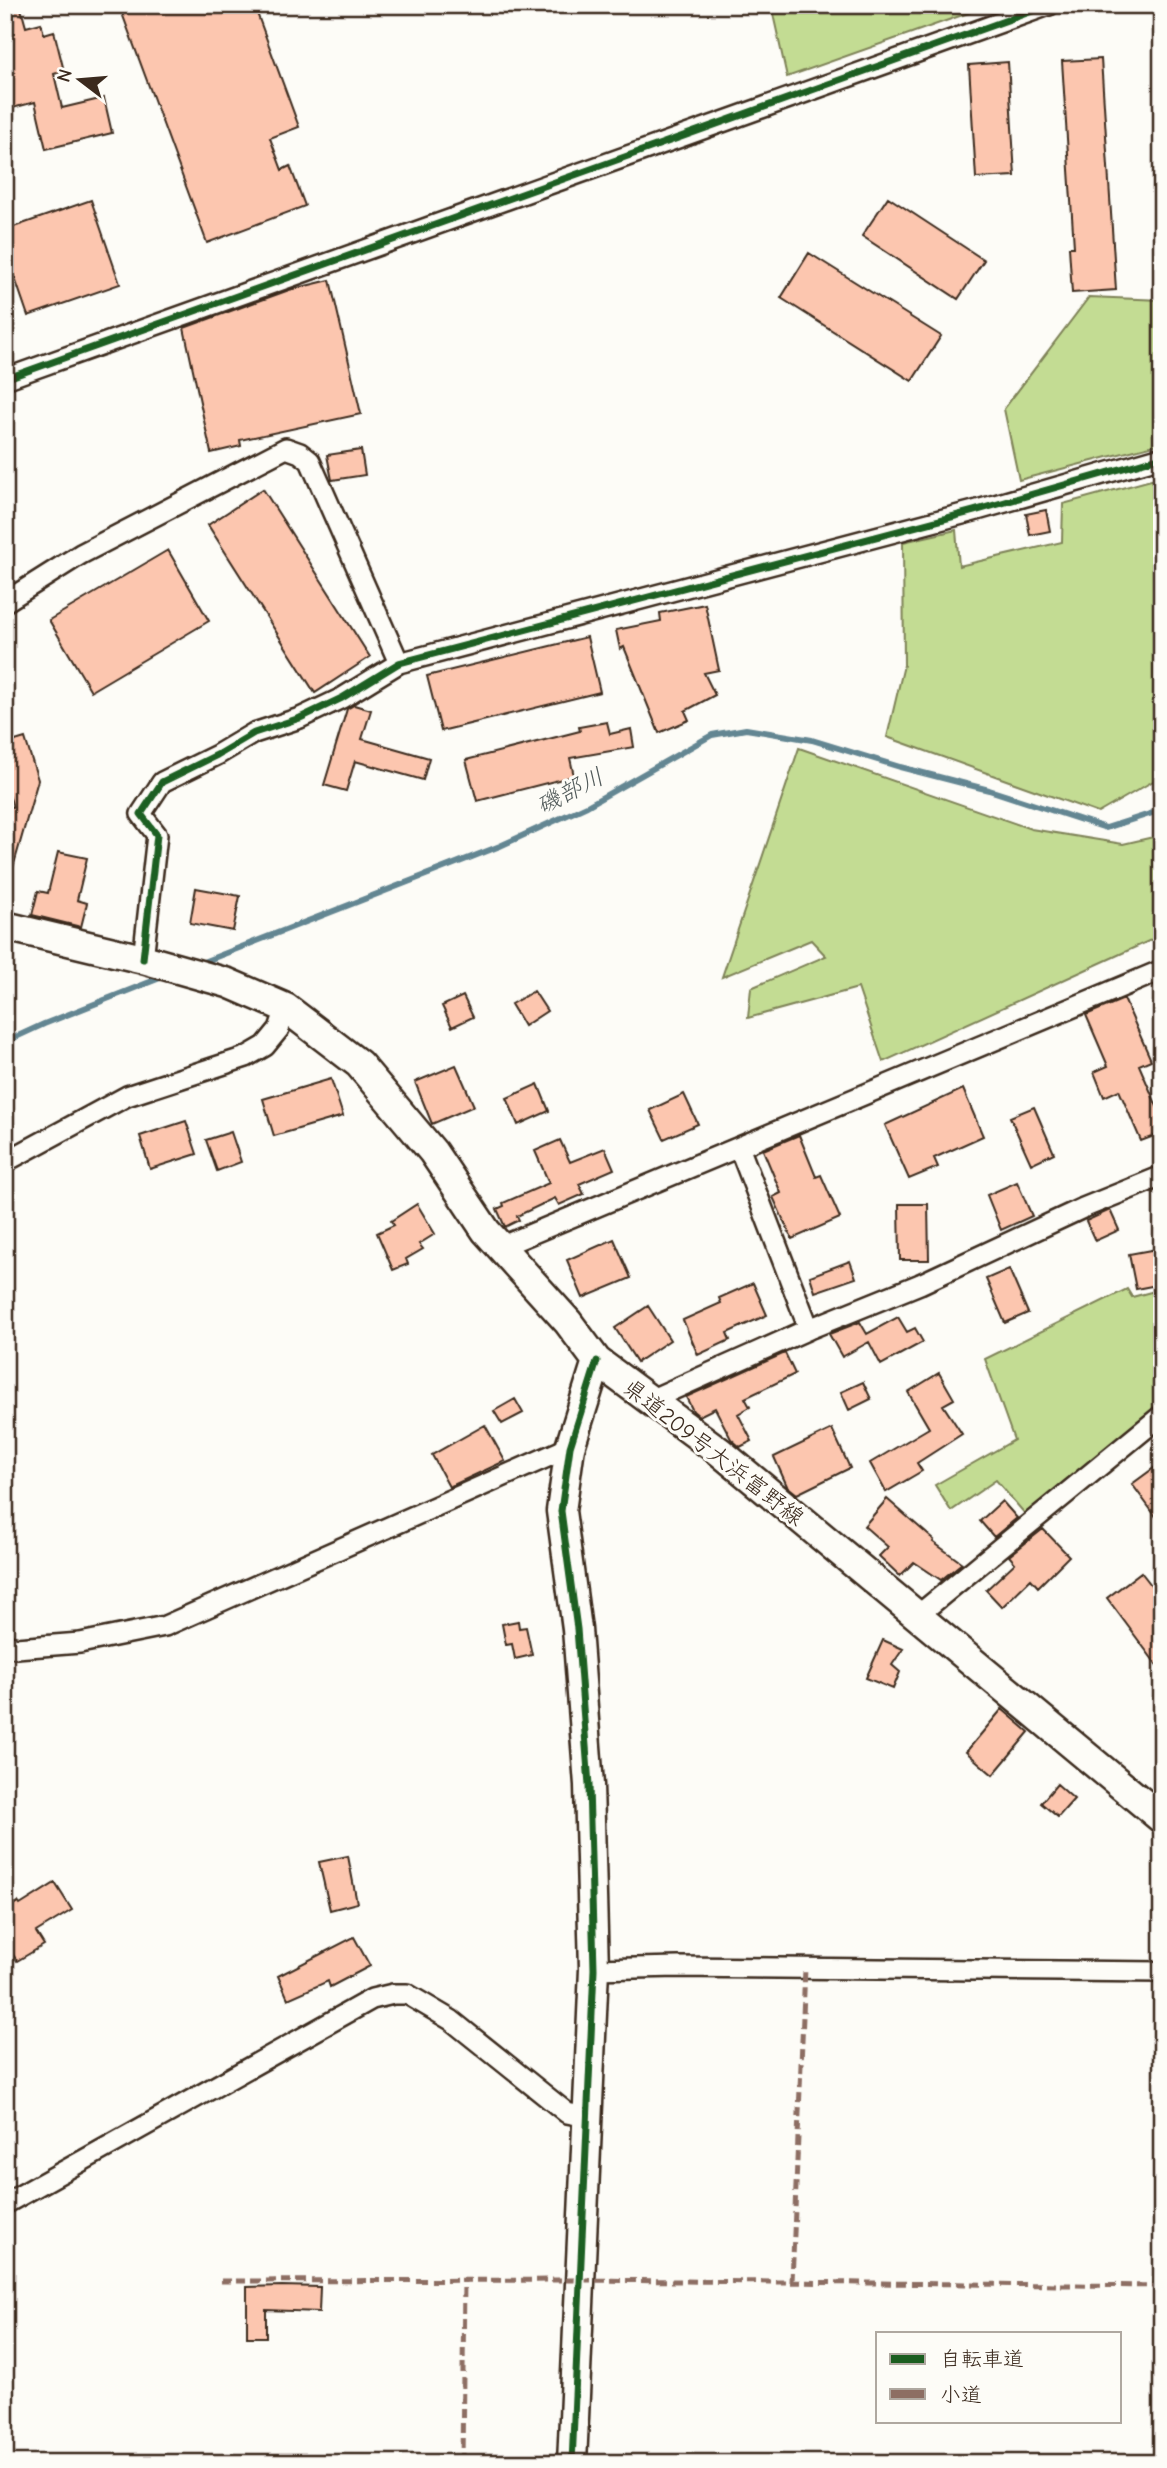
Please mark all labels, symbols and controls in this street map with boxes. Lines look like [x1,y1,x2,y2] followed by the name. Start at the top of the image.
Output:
[46,46,116,116] north arrow
[52,67,77,85] text: N
[532,762,608,820] water label: 磯部川
[618,1373,810,1531] street label: 県道209号大浜富野線
[876,2332,1122,2422] legend
[940,2347,1024,2371] text: 自転車道
[940,2383,982,2407] text: 小道

